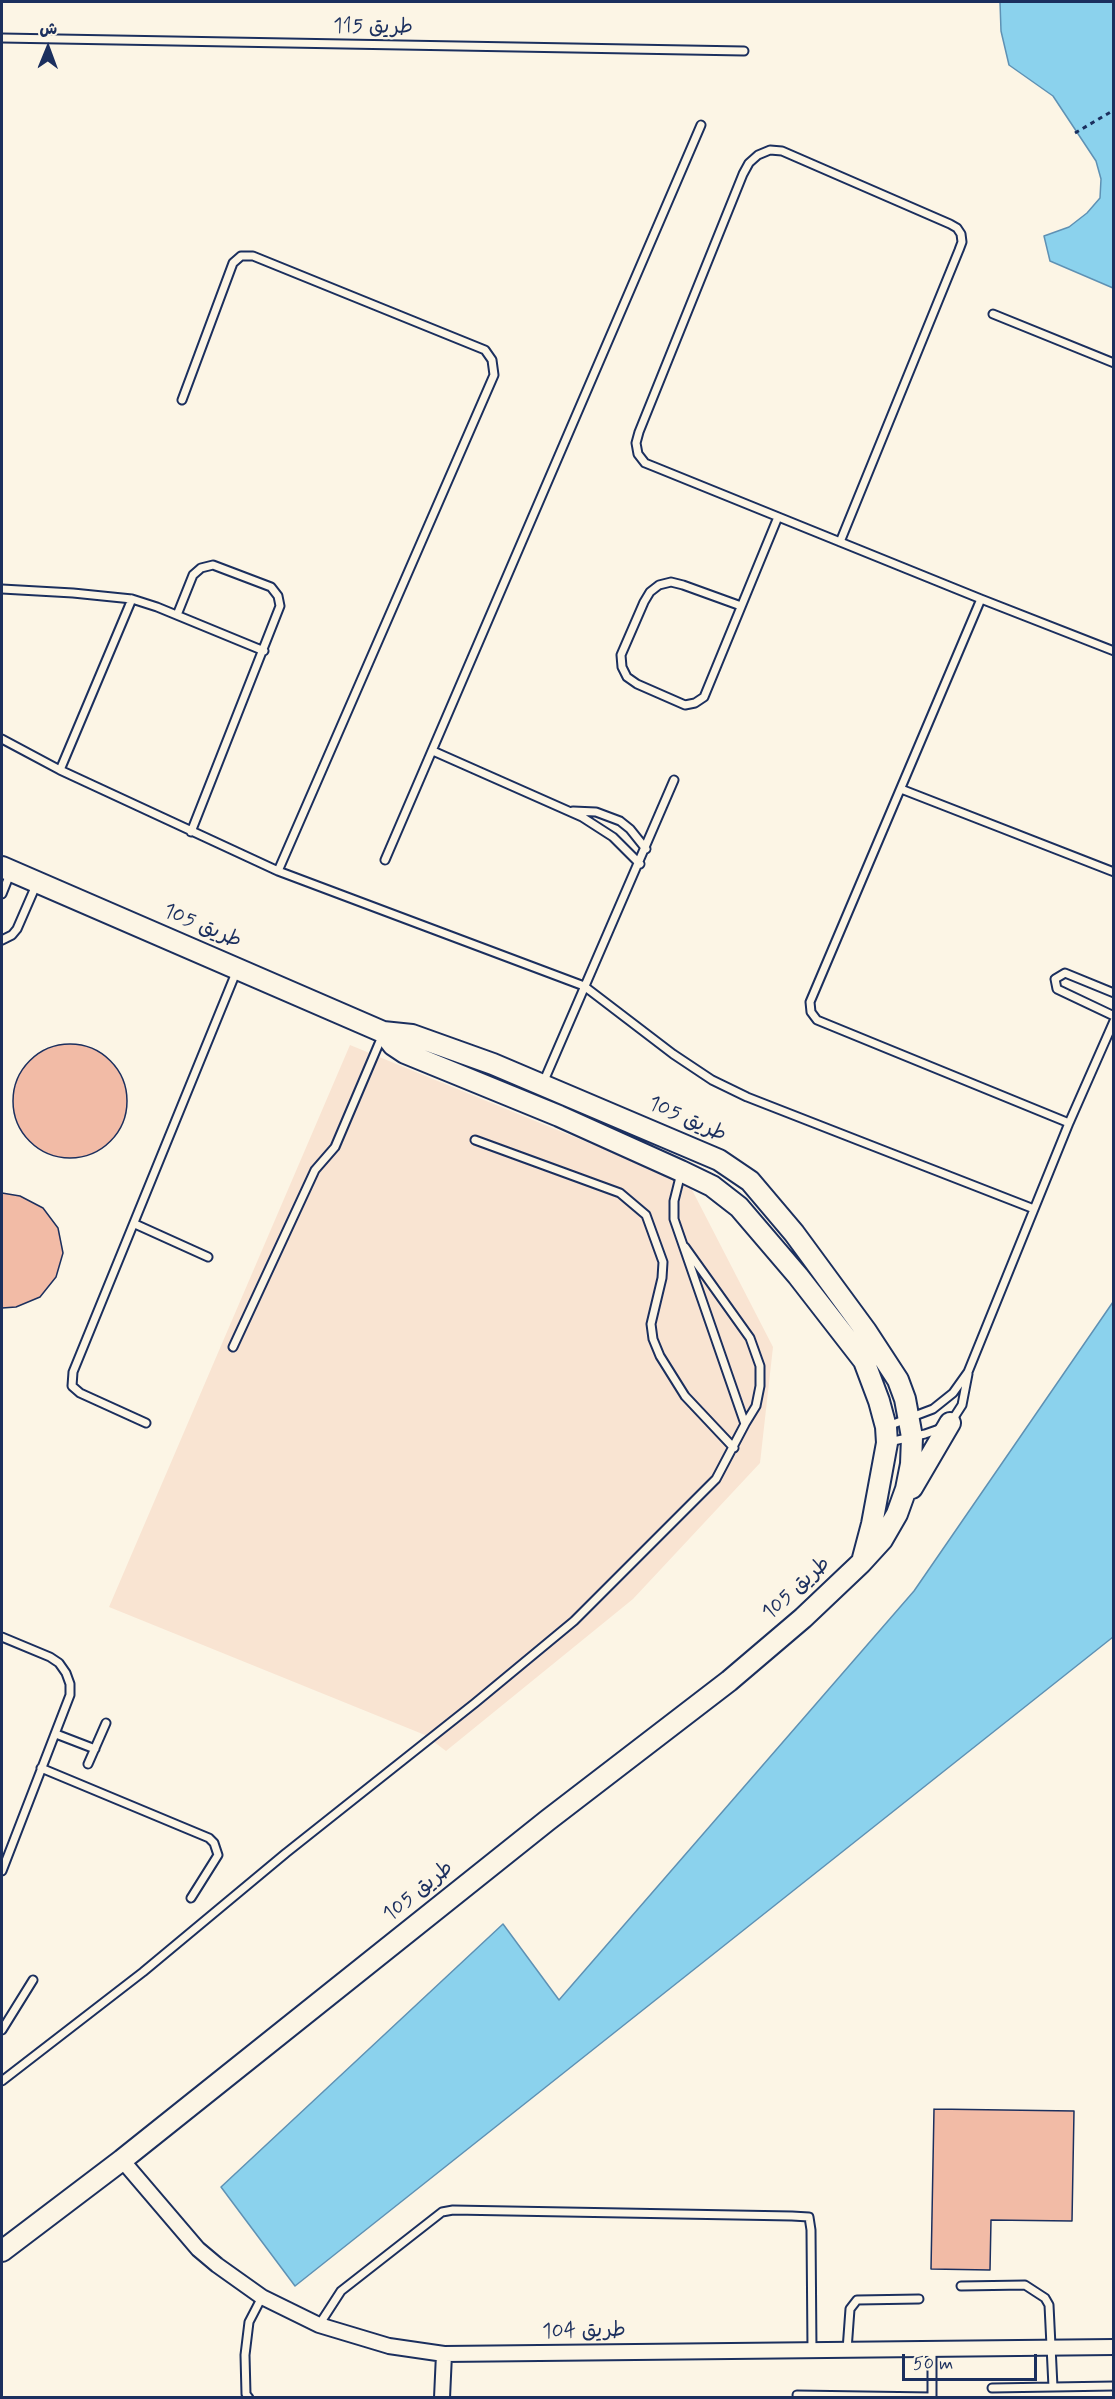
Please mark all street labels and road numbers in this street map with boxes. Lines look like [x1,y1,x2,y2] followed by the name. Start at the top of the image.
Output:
[333,15,413,41] street label: طريق 115
[159,899,245,955] street label: طريق 105
[644,1092,730,1148] street label: طريق 105
[758,1552,836,1626] street label: طريق 105
[379,1856,459,1928] street label: طريق 105
[542,2319,626,2345] street label: طريق 104

